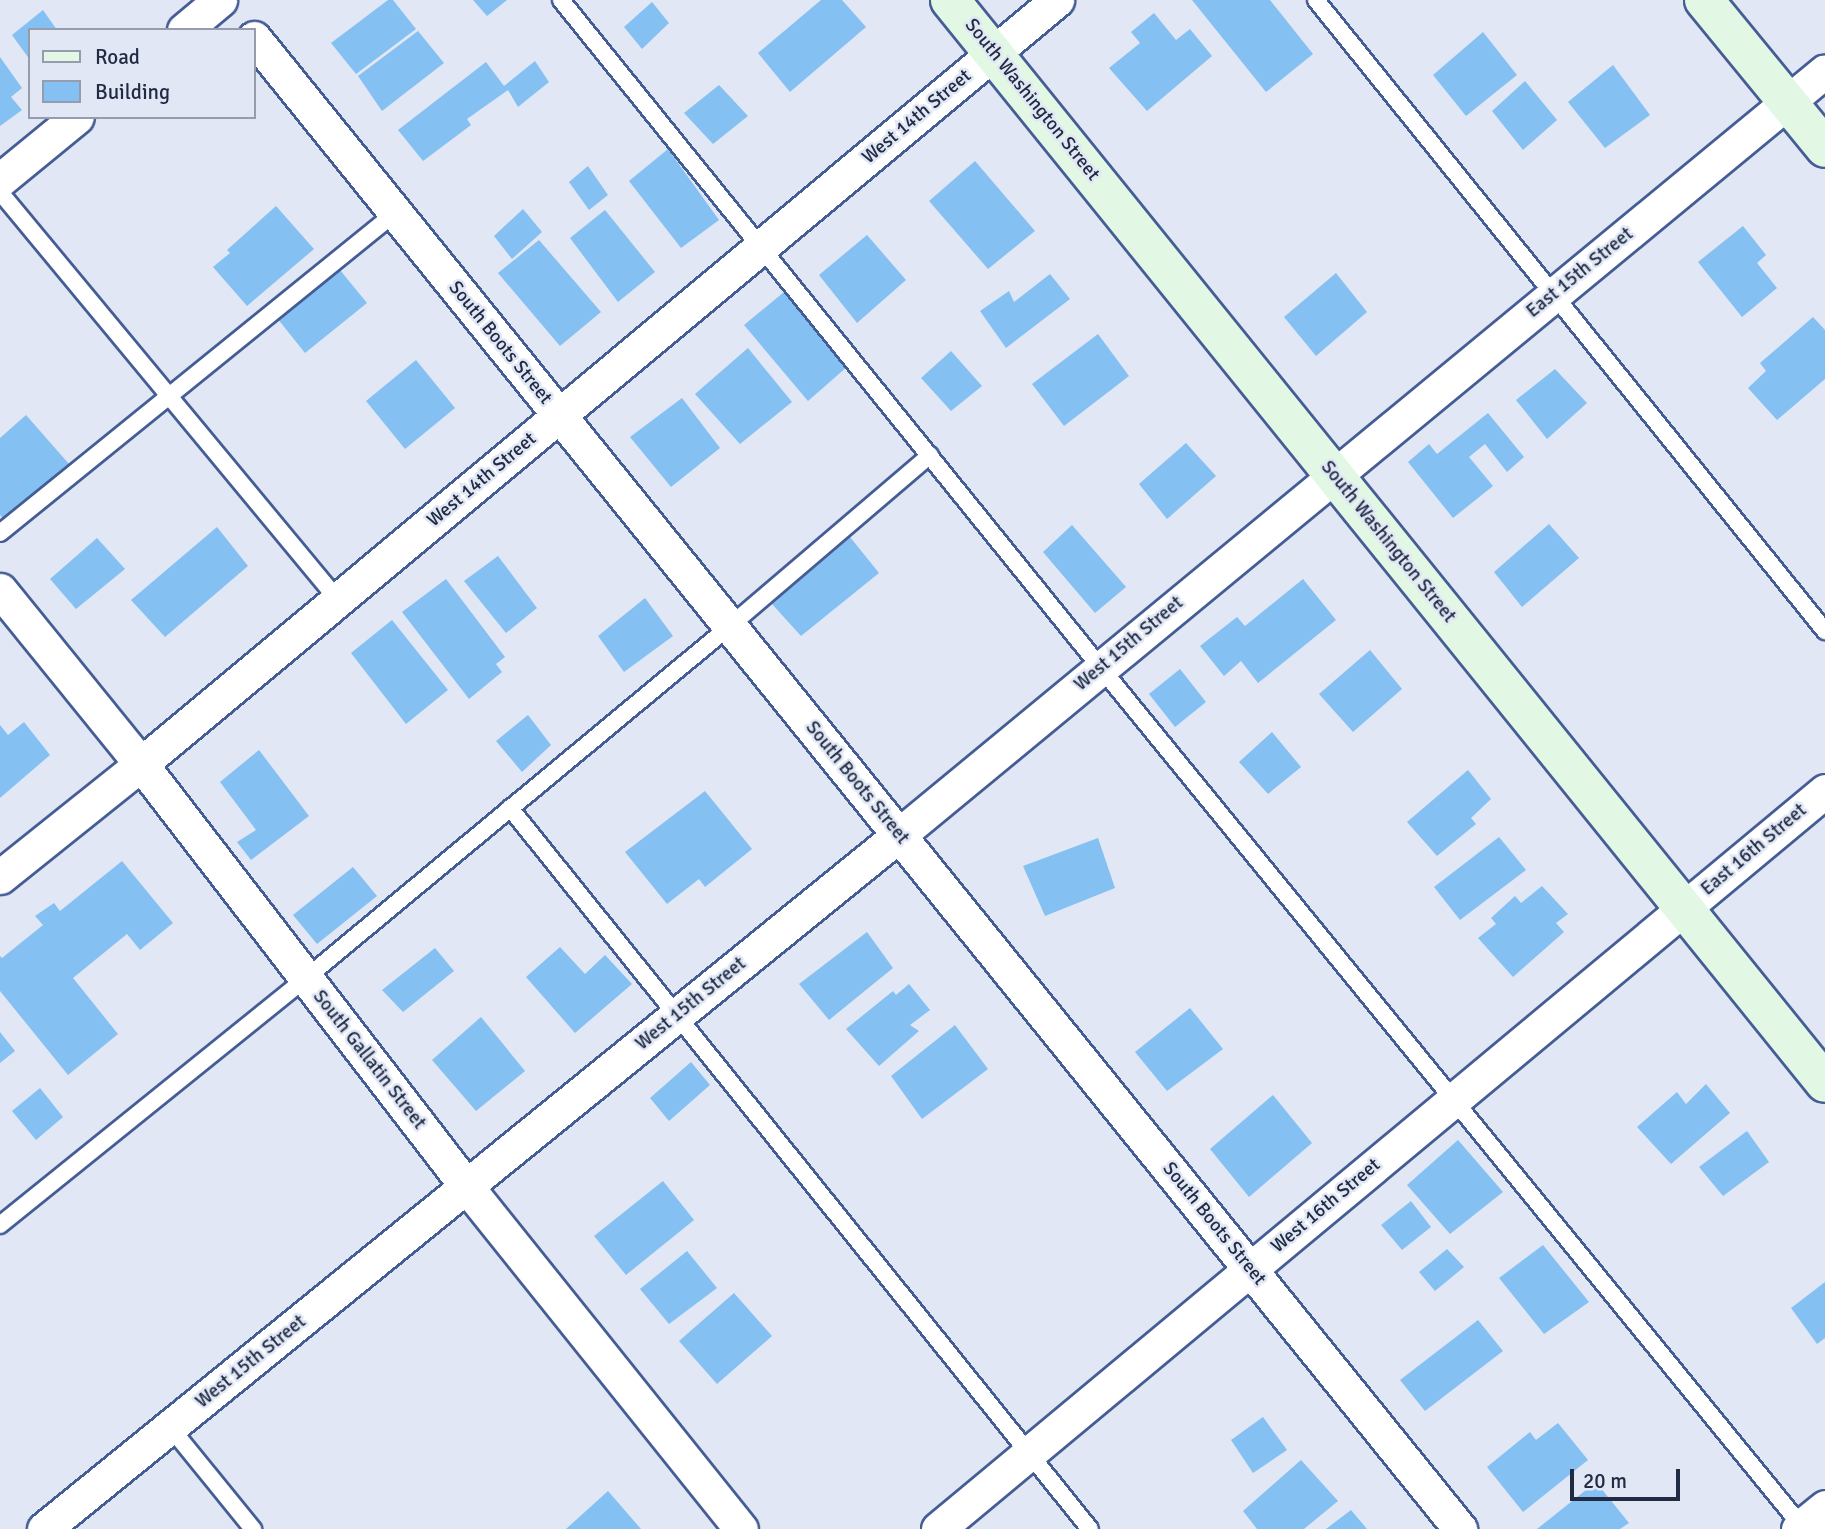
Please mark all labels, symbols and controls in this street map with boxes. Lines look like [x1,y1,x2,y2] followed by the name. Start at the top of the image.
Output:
[960,14,1104,186] street label: South Washington Street
[28,28,256,119] legend
[95,44,140,70] text: Road
[858,65,976,169] street label: West 14th Street
[95,79,170,105] text: Building
[1522,223,1638,323] street label: East 15th Street
[443,277,557,409] street label: South Boots Street
[423,428,541,532] street label: West 14th Street
[1316,456,1460,628] street label: South Washington Street
[1070,592,1188,696] street label: West 15th Street
[800,717,914,849] street label: South Boots Street
[1697,799,1811,901] street label: East 16th Street
[631,953,751,1055] street label: West 15th Street
[308,986,430,1134] street label: South Gallatin Street
[1267,1154,1385,1258] street label: West 16th Street
[1157,1158,1271,1290] street label: South Boots Street
[191,1311,311,1413] street label: West 15th Street
[1573,1456,1683,1500] scale bar
[1583,1468,1627,1494] text: 20 m

